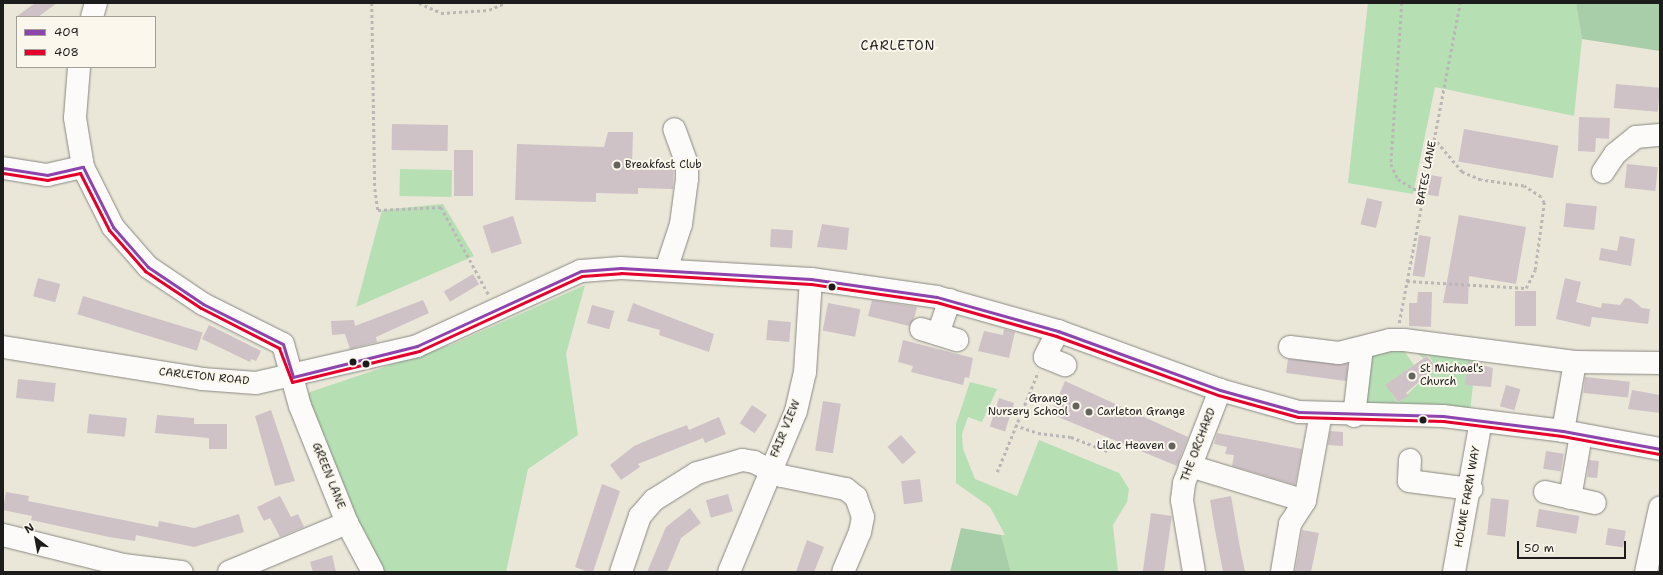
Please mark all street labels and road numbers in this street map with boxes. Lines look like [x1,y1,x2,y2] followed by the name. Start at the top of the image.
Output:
[1414,140,1440,206] street label: BATES LANE
[158,366,250,388] street label: CARLETON ROAD
[768,398,804,460] street label: FAIR VIEW
[1179,406,1219,484] street label: THE ORCHARD
[309,441,347,511] street label: GREEN LANE
[1453,445,1483,549] street label: HOLME FARM WAY

